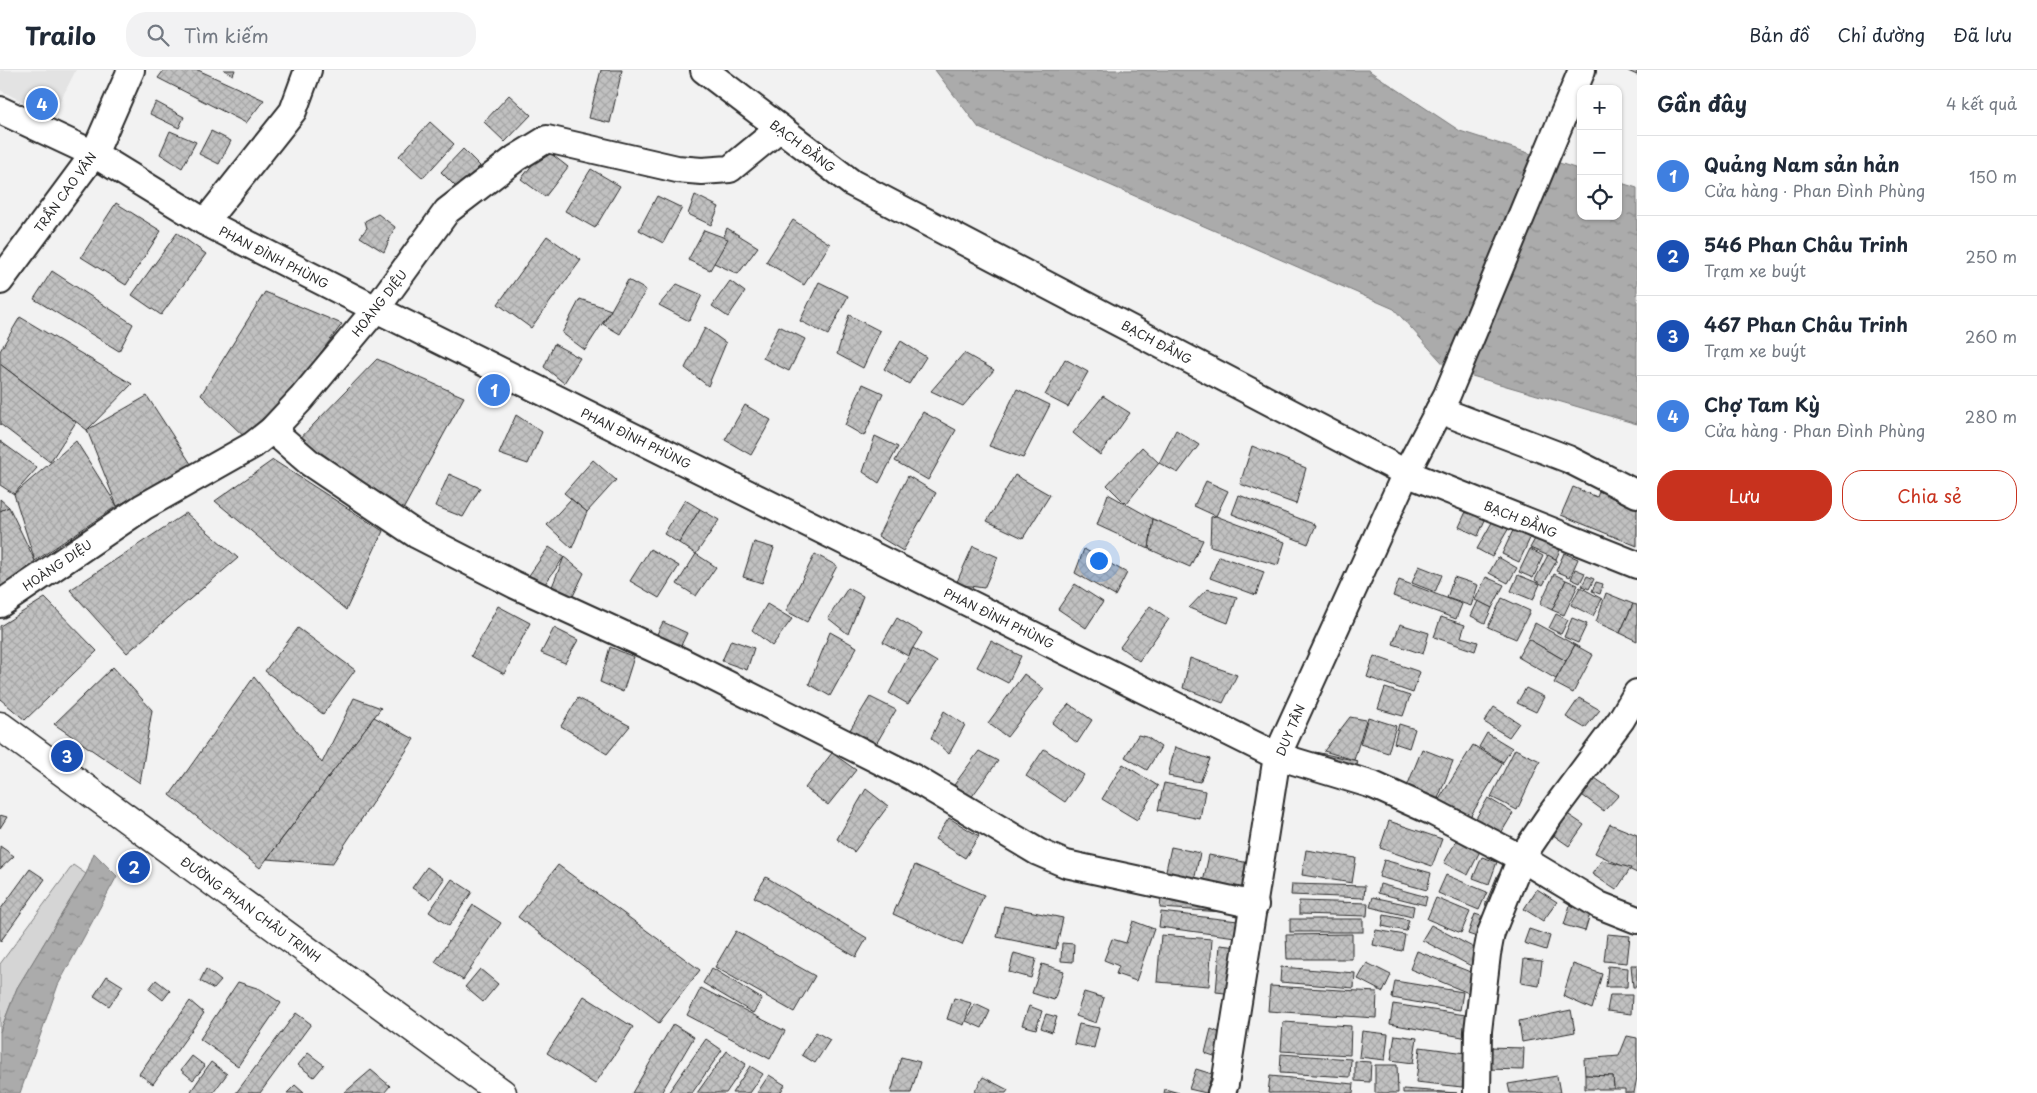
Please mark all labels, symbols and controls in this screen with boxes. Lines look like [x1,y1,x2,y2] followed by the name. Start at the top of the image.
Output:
[126,12,476,57] search box
[25,17,96,53] text: Trailo
[144,21,172,49] icon: search
[184,21,269,49] text: Tìm kiếm
[1749,21,1810,48] text: Bản đồ
[1838,21,1925,48] text: Chỉ đường
[1953,21,2012,48] text: Đã lưu
[26,85,58,123] pin: 4
[1577,85,1622,220] map controls
[1577,85,1622,130] button: +
[1657,87,1747,119] text: Gần đây
[1946,91,2017,115] text: 4 kết quả
[766,115,840,177] street label: BẠCH ĐẰNG
[1577,130,1622,175] button: −
[30,148,100,236] street label: TRẦN CAO VÂN
[1704,150,1899,178] text: Quảng Nam sản hản
[1669,164,1677,188] text: 1
[1969,164,2017,188] text: 150 m
[1577,175,1622,220] button: locate
[1704,178,1925,202] text: Cửa hàng · Phan Đình Phùng
[216,222,332,293] street label: PHAN ĐÌNH PHÙNG
[1704,230,1908,258] text: 546 Phan Châu Trinh
[1667,244,1679,268] text: 2
[1966,244,2017,268] text: 250 m
[1704,258,1806,282] text: Trạm xe buýt
[347,266,411,340] street label: HOÀNG DIỆU
[1704,310,1908,338] text: 467 Phan Châu Trinh
[1118,315,1196,368] street label: BẠCH ĐẰNG
[1668,324,1678,348] text: 3
[1965,324,2017,348] text: 260 m
[1704,338,1806,362] text: Trạm xe buýt
[478,371,510,409] pin: 1
[1704,390,1820,418] text: Chợ Tam Kỳ
[578,403,694,473] street label: PHAN ĐÌNH PHÙNG
[1668,404,1678,428] text: 4
[1965,404,2017,428] text: 280 m
[1704,418,1925,442] text: Cửa hàng · Phan Đình Phùng
[1657,470,1832,521] button: Lưu
[1842,470,2017,521] button: Chia sẻ
[1481,495,1561,542] street label: BẠCH ĐẰNG
[19,535,95,595] street label: HOÀNG DIỆU
[1086,548,1112,574] your location
[941,583,1057,653] street label: PHAN ĐÌNH PHÙNG
[1271,701,1309,759] street label: DUY TÂN
[51,737,83,775] pin: 3
[118,848,150,886] pin: 2
[177,852,325,966] street label: ĐƯỜNG PHAN CHÂU TRINH

